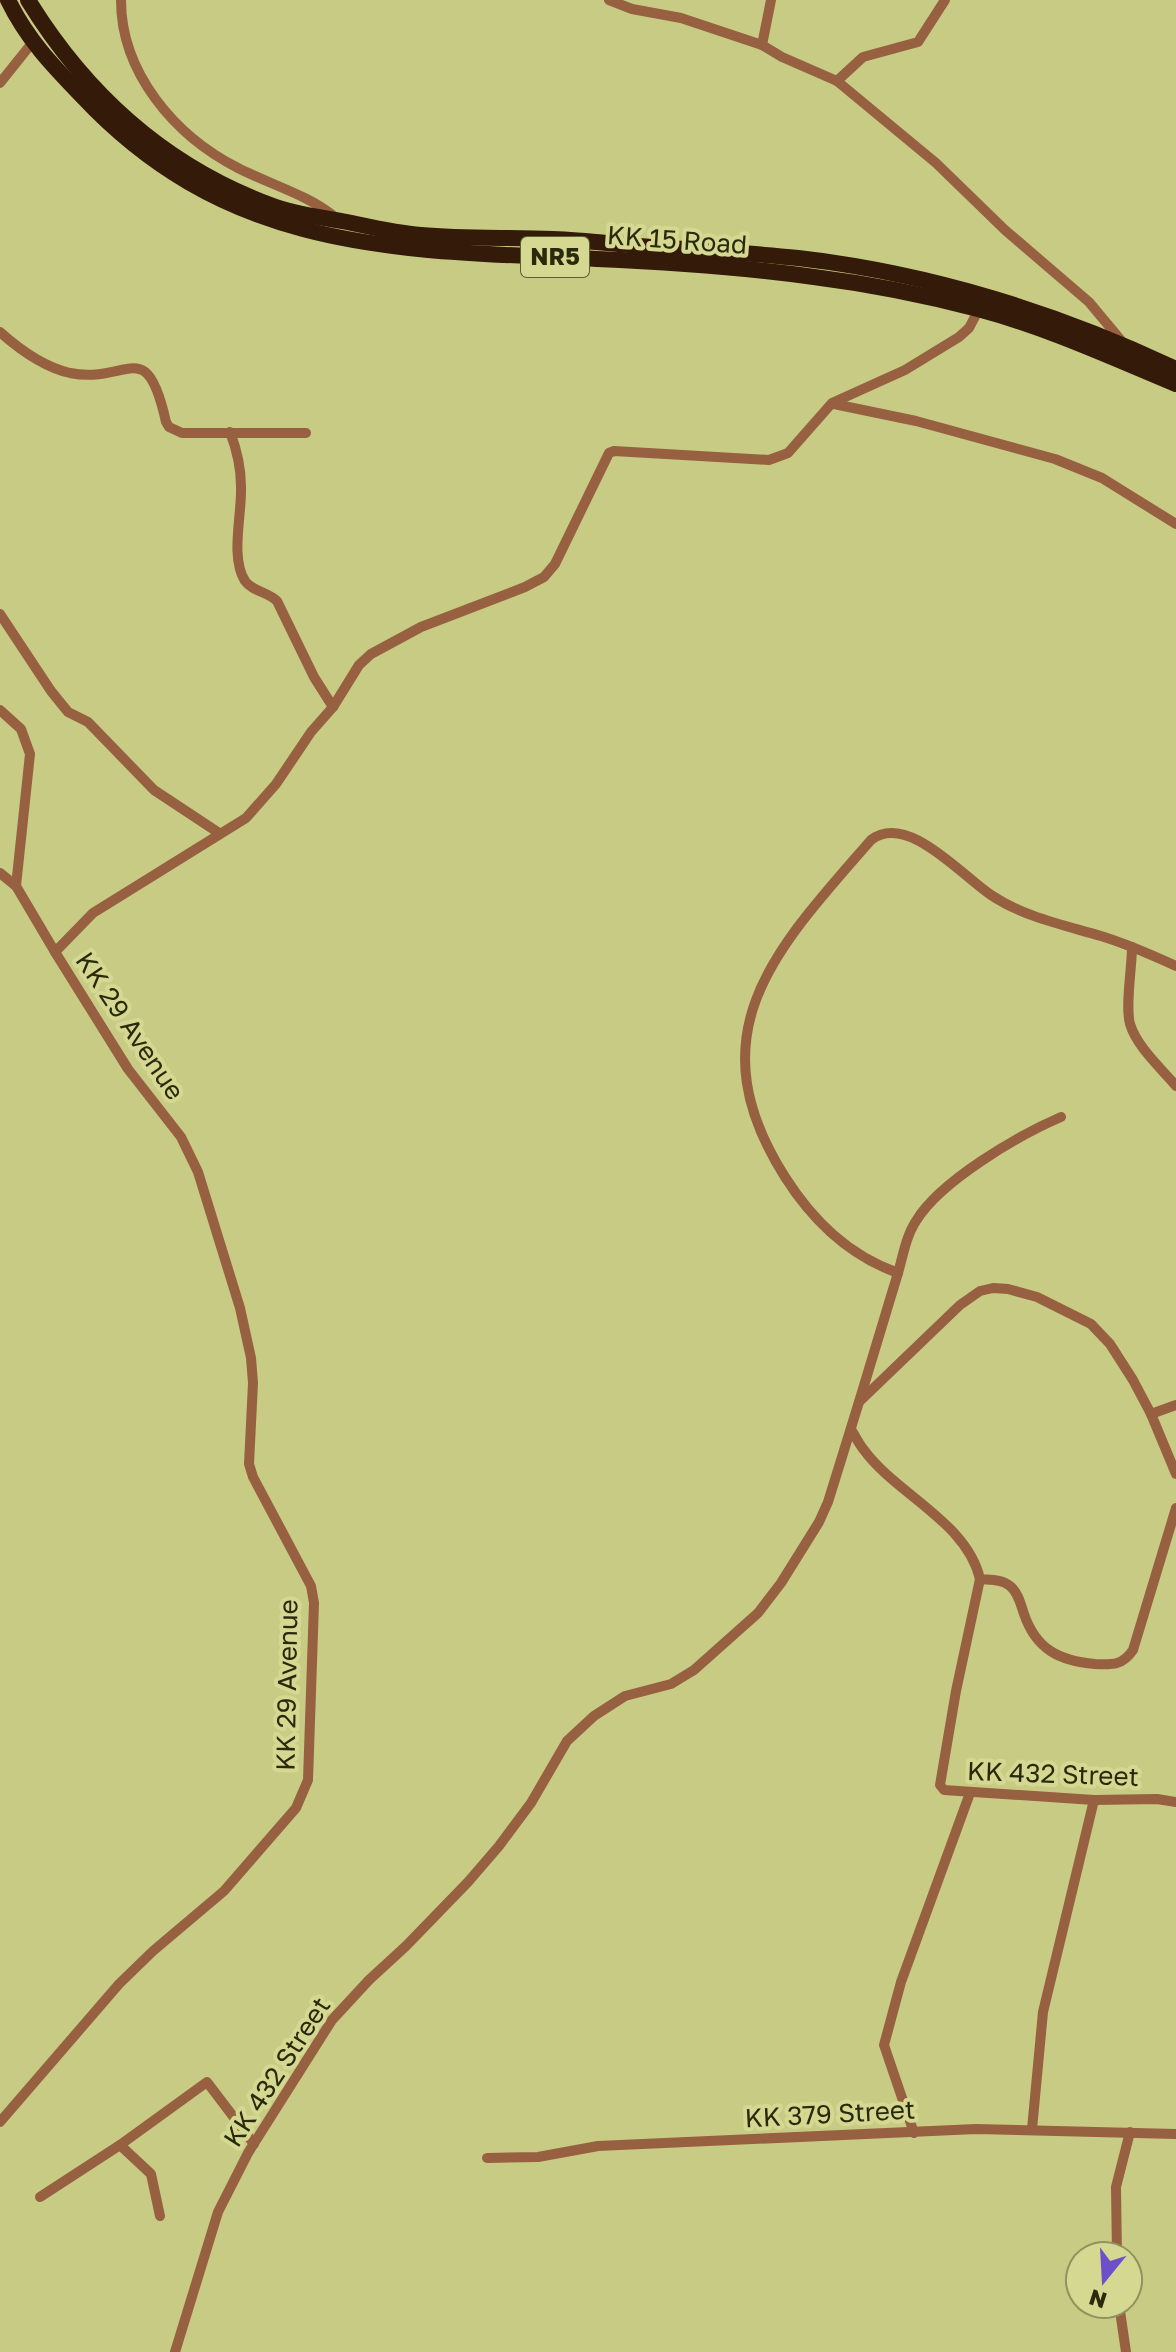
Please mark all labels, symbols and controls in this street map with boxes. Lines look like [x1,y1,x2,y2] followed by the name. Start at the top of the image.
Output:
[606,219,748,260] street label: KK 15 Road
[521,237,589,277] road number: NR5
[70,946,191,1105] street label: KK 29 Avenue
[270,1599,303,1771] street label: KK 29 Avenue
[967,1755,1140,1792] street label: KK 432 Street
[217,1991,336,2152] street label: KK 432 Street
[744,2094,916,2133] street label: KK 379 Street
[1064,2240,1144,2320] north arrow
[1086,2284,1110,2315] text: N

